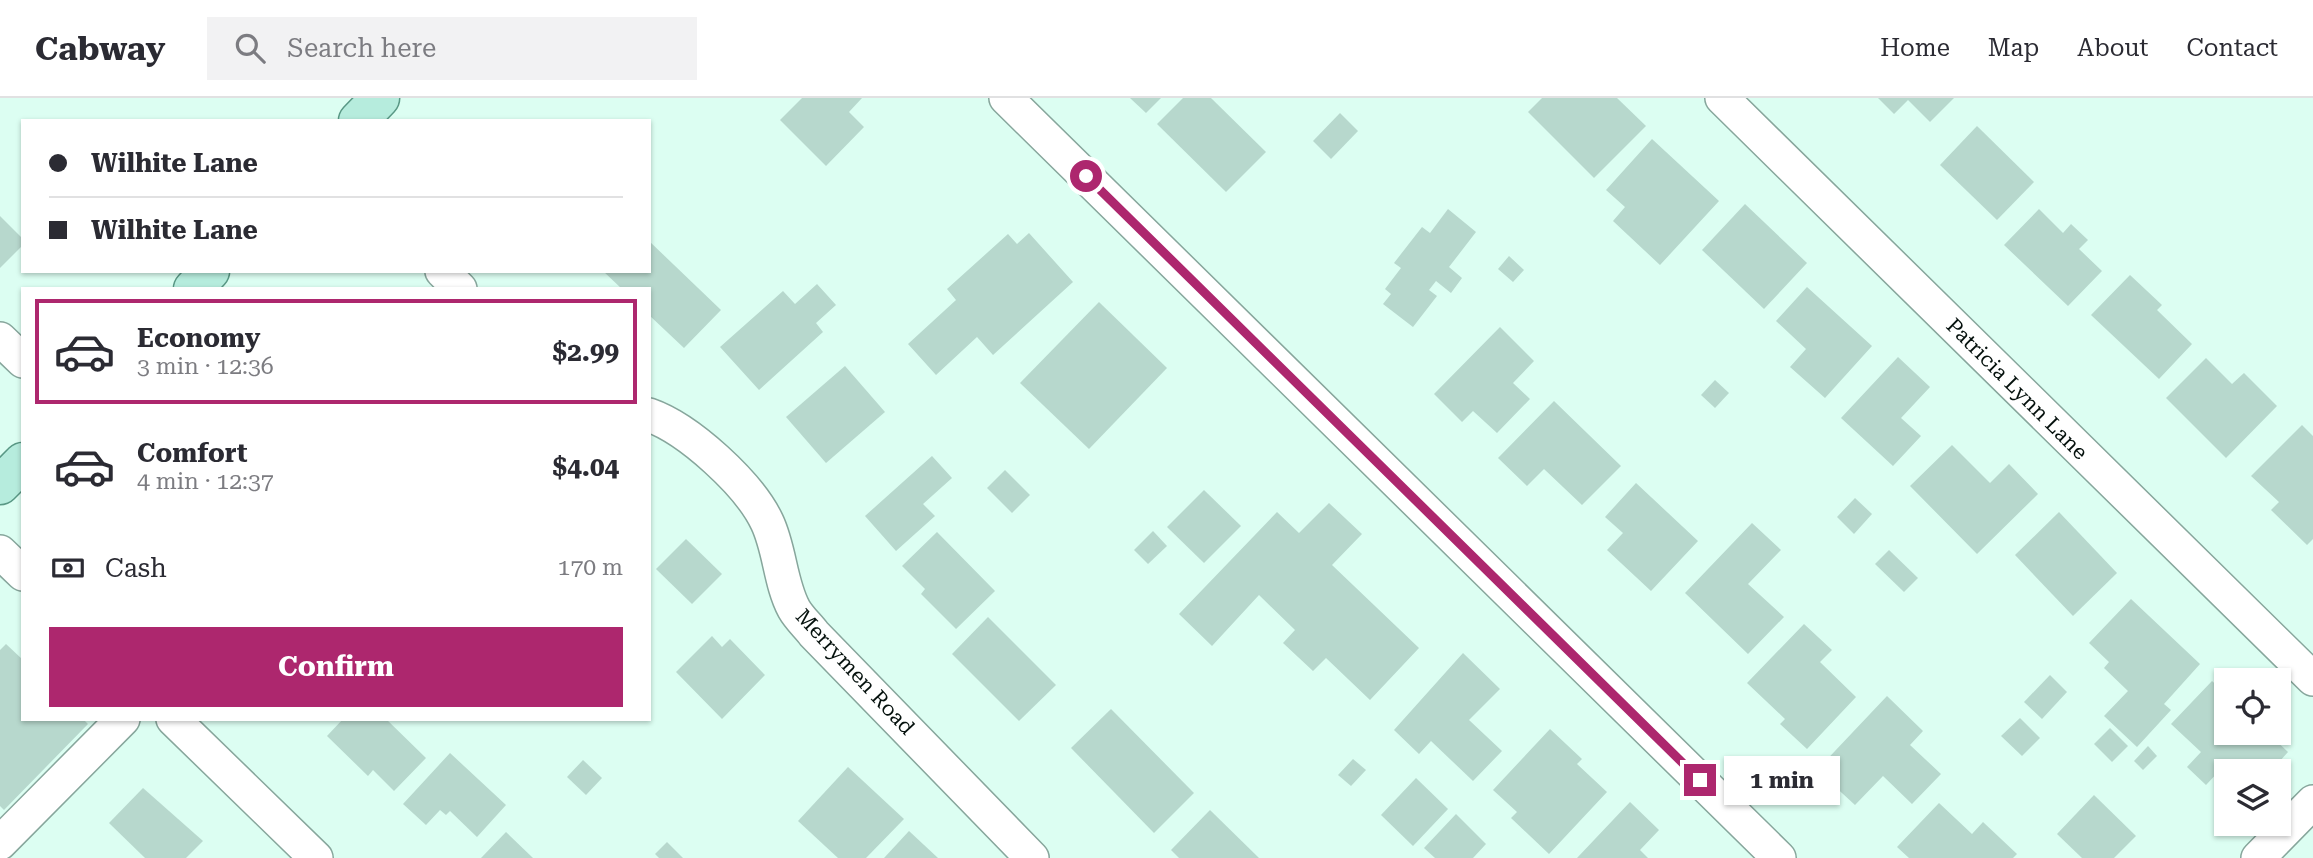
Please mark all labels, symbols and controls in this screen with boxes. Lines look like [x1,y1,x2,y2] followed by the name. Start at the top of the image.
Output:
[207,17,697,80] search box
[35,29,165,68] text: Cabway
[231,29,269,67] icon: search
[287,33,436,63] text: Search here
[1880,34,1950,62] text: Home
[1988,34,2039,62] text: Map
[2077,34,2148,62] text: About
[2186,34,2278,62] text: Contact
[91,148,258,178] text: Wilhite Lane
[1070,160,1102,192] route start
[91,215,258,245] text: Wilhite Lane
[1941,313,2093,465] street label: Patricia Lynn Lane
[53,320,116,383] icon: car
[137,323,260,353] text: Economy
[553,337,619,367] text: $2.99
[137,353,274,380] text: 3 min · 12:36
[53,435,116,498] icon: car
[137,438,247,468] text: Comfort
[553,452,619,482] text: $4.04
[137,468,274,495] text: 4 min · 12:37
[49,549,87,587] icon: cash
[105,553,167,583] text: Cash
[558,554,623,581] text: 170 m
[791,604,920,740] street label: Merrymen Road
[49,627,623,707] button: Confirm
[2214,668,2291,836] map controls
[2214,668,2291,745] button: locate
[1724,756,1840,804] callout: 1 min
[2214,759,2291,836] button: layers
[1684,764,1716,796] route end
[1750,767,1814,794] text: 1 min

